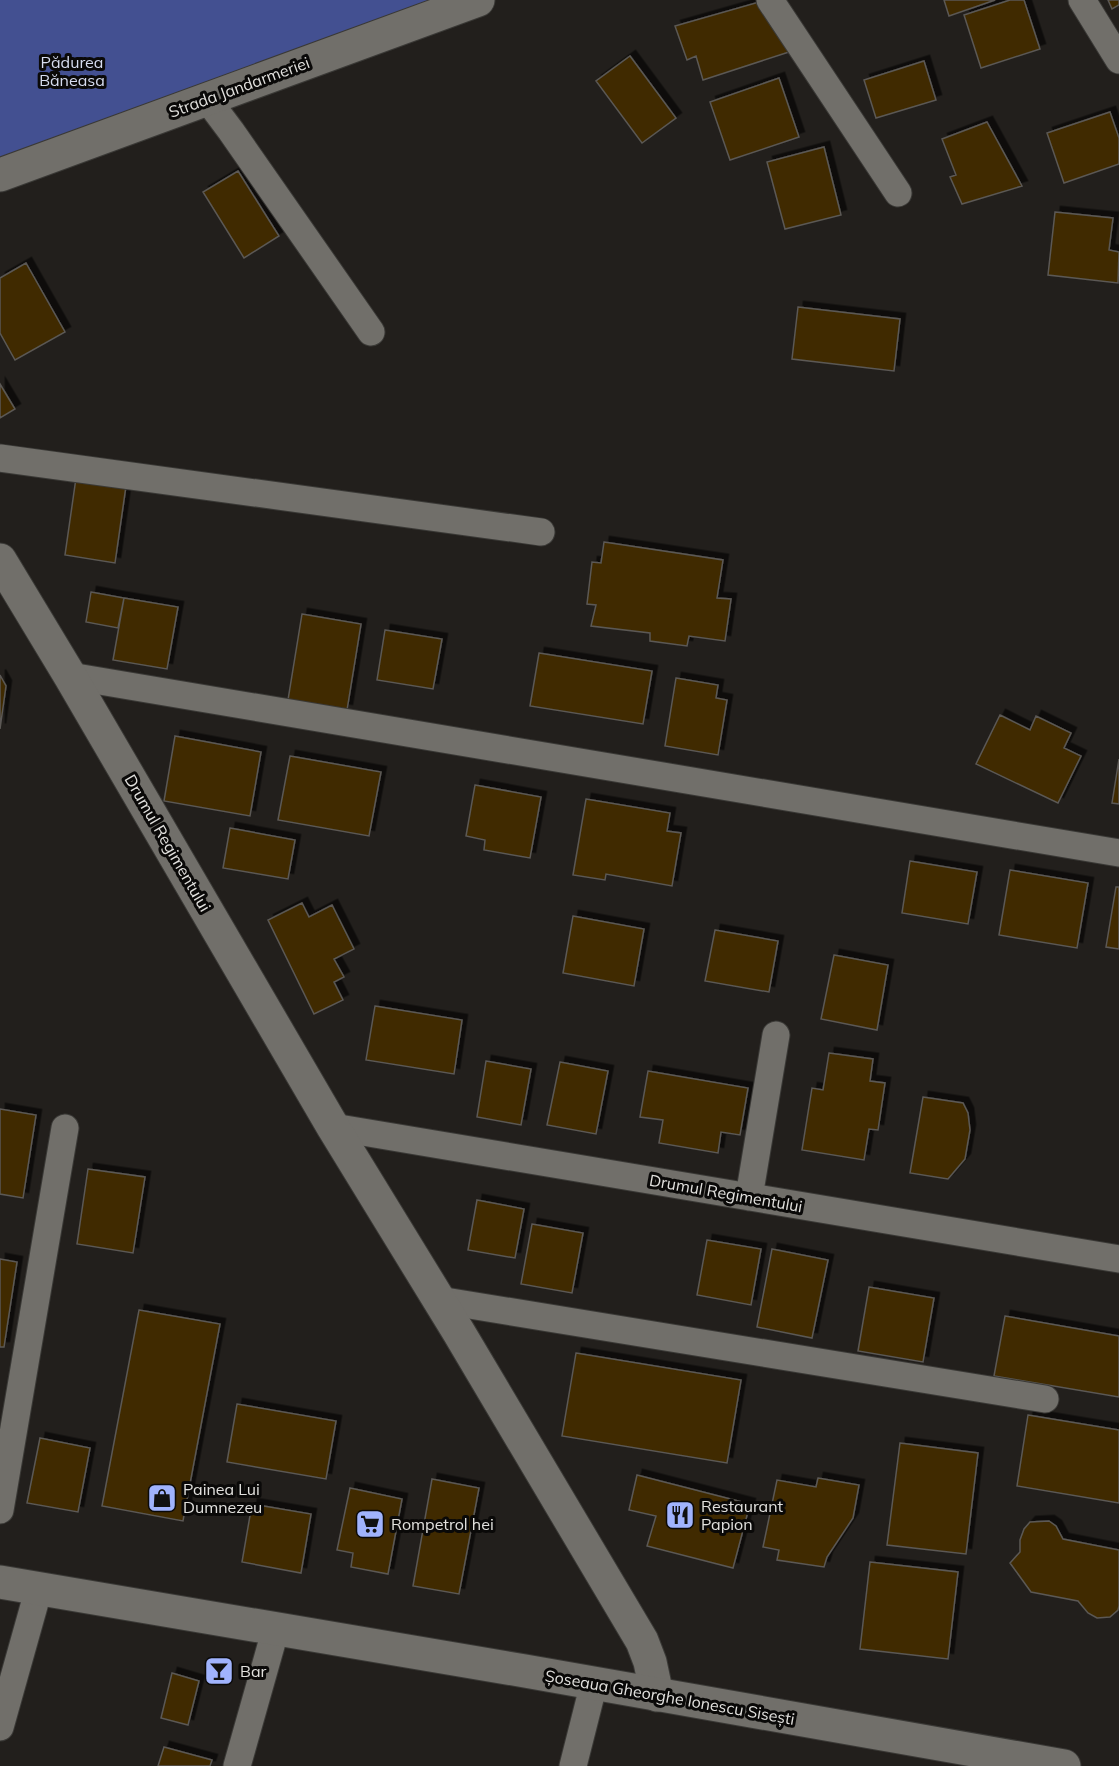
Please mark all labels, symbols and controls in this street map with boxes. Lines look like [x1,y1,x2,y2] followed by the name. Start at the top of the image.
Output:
[39,52,105,90] park label: Pădurea Băneasa
[166,52,312,122] street label: Strada Jandarmeriei
[121,771,215,915] street label: Drumul Regimentului
[648,1170,804,1216] street label: Drumul Regimentului
[183,1479,262,1517] place label: Painea Lui Dumnezeu
[146,1482,178,1514] shop icon: Painea Lui Dumnezeu
[701,1496,784,1534] place label: Restaurant Papion
[664,1499,696,1531] restaurant icon: Restaurant Papion
[354,1508,386,1540] supermarket icon: Rompetrol hei
[391,1514,494,1534] place label: Rompetrol hei
[203,1655,235,1687] bar icon: Bar
[240,1661,266,1681] place label: Bar
[544,1665,796,1729] street label: Șoseaua Gheorghe Ionescu Sisești

